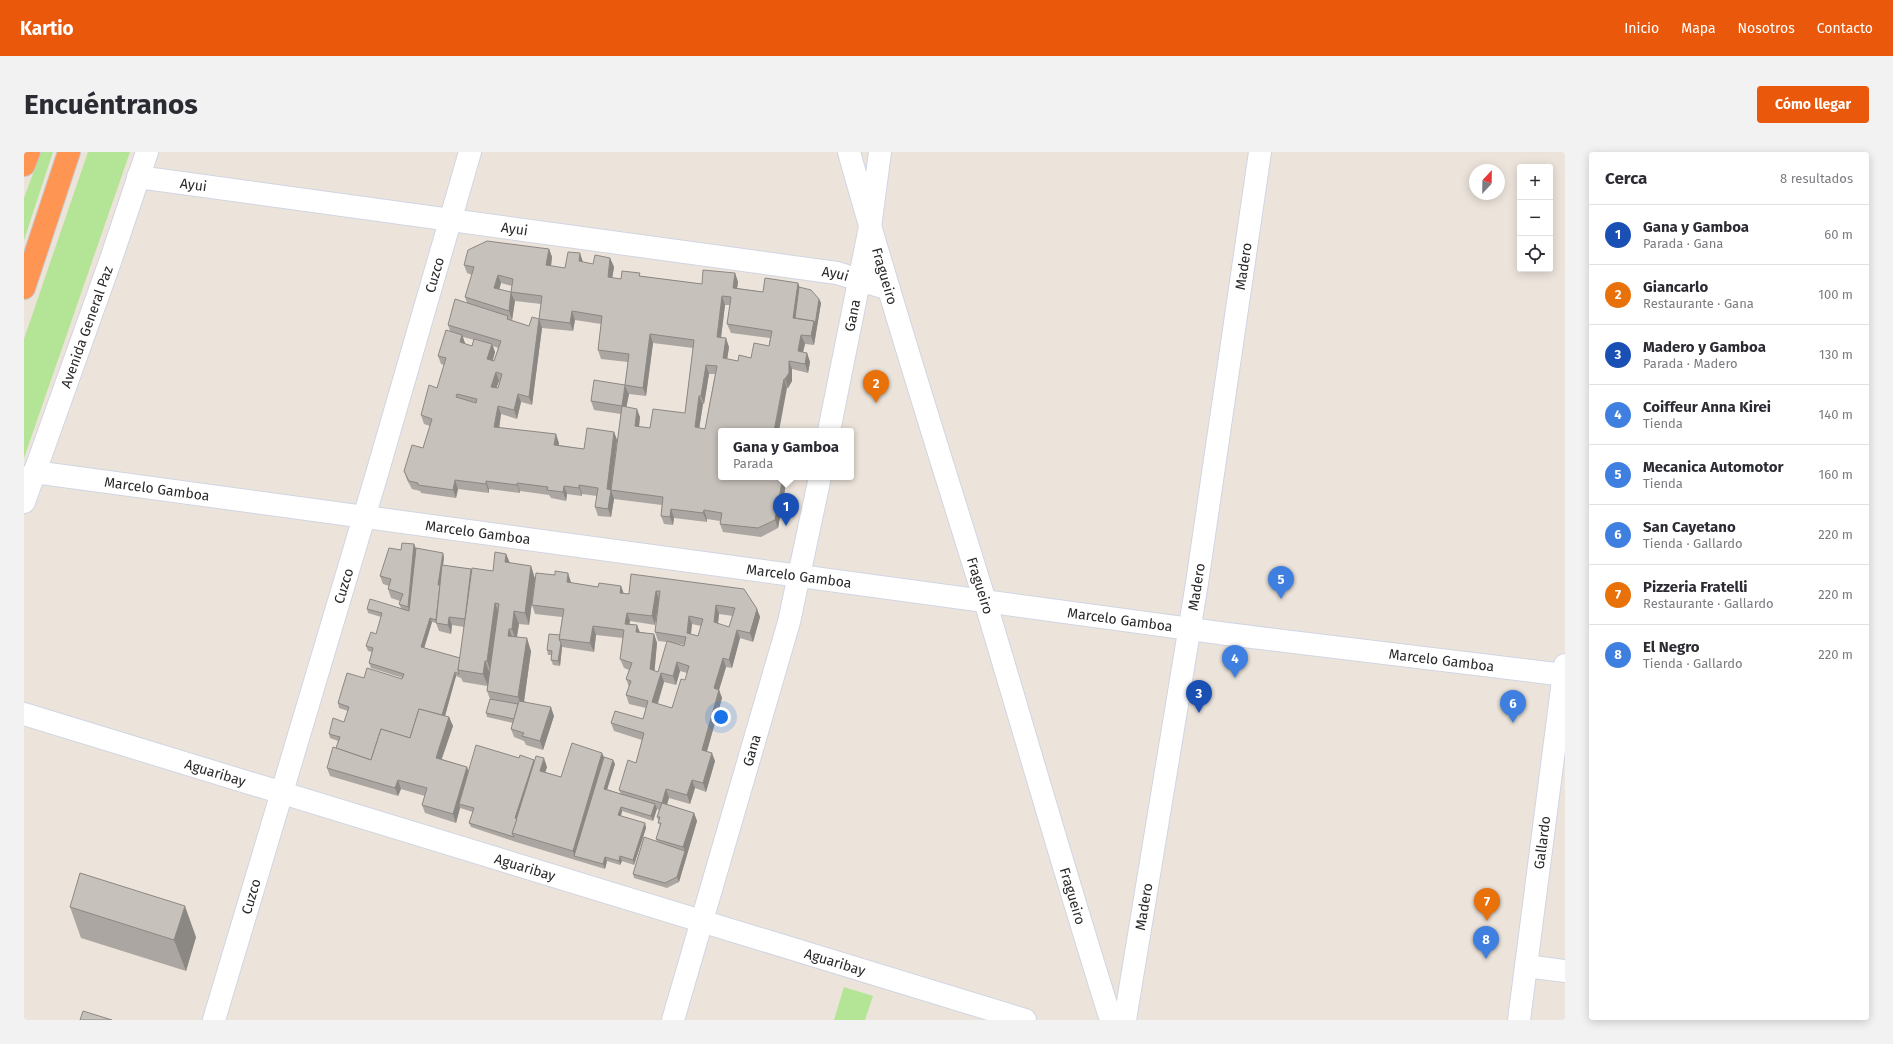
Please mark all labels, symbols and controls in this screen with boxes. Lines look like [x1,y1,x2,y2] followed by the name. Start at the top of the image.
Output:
[20,17,74,40] text: Kartio
[1624,20,1659,37] text: Inicio
[1681,20,1716,37] text: Mapa
[1738,20,1795,37] text: Nosotros
[1817,20,1873,37] text: Contacto
[1757,86,1869,123] button: Cómo llegar
[24,88,198,121] text: Encuéntranos
[1469,164,1505,200] north arrow
[1517,164,1553,272] map controls
[1517,164,1553,200] button: +
[1605,168,1647,189] text: Cerca
[1780,171,1853,186] text: 8 resultados
[179,174,208,195] street label: Ayui
[1517,200,1553,236] button: −
[500,218,529,239] street label: Ayui
[1643,218,1749,236] text: Gana y Gamboa
[1615,227,1621,242] text: 1
[1824,227,1853,242] text: 60 m
[1517,236,1553,272] button: locate
[1643,236,1723,251] text: Parada · Gana
[1231,241,1255,291] street label: Madero
[868,245,901,307] street label: Fragueiro
[421,255,448,295] street label: Cuzco
[821,263,851,285] street label: Ayui
[57,264,116,390] street label: Avenida General Paz
[1643,278,1708,296] text: Giancarlo
[1615,287,1621,302] text: 2
[1818,287,1853,302] text: 100 m
[1643,296,1754,311] text: Restaurante · Gana
[841,298,864,333] street label: Gana
[1643,338,1766,356] text: Madero y Gamboa
[1615,347,1621,362] text: 3
[1819,347,1853,362] text: 130 m
[1643,356,1738,371] text: Parada · Madero
[863,370,889,403] pin: 2
[1643,398,1771,416] text: Coiffeur Anna Kirei
[1614,407,1622,422] text: 4
[1819,407,1853,422] text: 140 m
[1643,416,1683,431] text: Tienda
[718,428,854,480] popup
[733,438,839,456] text: Gana y Gamboa
[733,456,773,471] text: Parada
[1643,458,1783,476] text: Mecanica Automotor
[1615,467,1621,482] text: 5
[1819,467,1853,482] text: 160 m
[103,473,211,504] street label: Marcelo Gamboa
[1643,476,1683,491] text: Tienda
[773,493,799,526] pin: 1
[424,517,532,548] street label: Marcelo Gamboa
[1643,518,1736,536] text: San Cayetano
[1614,527,1622,542] text: 6
[1818,527,1853,542] text: 220 m
[1643,536,1743,551] text: Tienda · Gallardo
[963,555,997,616] street label: Fragueiro
[745,560,853,591] street label: Marcelo Gamboa
[1184,562,1208,612] street label: Madero
[330,566,357,606] street label: Cuzco
[1268,566,1294,599] pin: 5
[1643,578,1748,596] text: Pizzeria Fratelli
[1615,587,1621,602] text: 7
[1818,587,1853,602] text: 220 m
[1643,596,1774,611] text: Restaurante · Gallardo
[1066,604,1174,635] street label: Marcelo Gamboa
[1643,638,1700,656] text: El Negro
[1222,645,1248,678] pin: 4
[1388,645,1495,675] street label: Marcelo Gamboa
[1614,647,1622,662] text: 8
[1818,647,1853,662] text: 220 m
[1643,656,1743,671] text: Tienda · Gallardo
[1186,680,1212,713] pin: 3
[1500,690,1526,723] pin: 6
[711,707,731,727] your location
[739,732,764,768] street label: Gana
[183,755,248,790] street label: Aguaribay
[1530,815,1554,870] street label: Gallardo
[493,850,558,885] street label: Aguaribay
[1056,865,1089,927] street label: Fragueiro
[238,877,264,916] street label: Cuzco
[1131,882,1156,931] street label: Madero
[1474,888,1500,921] pin: 7
[1473,926,1499,959] pin: 8
[802,945,868,979] street label: Aguaribay

